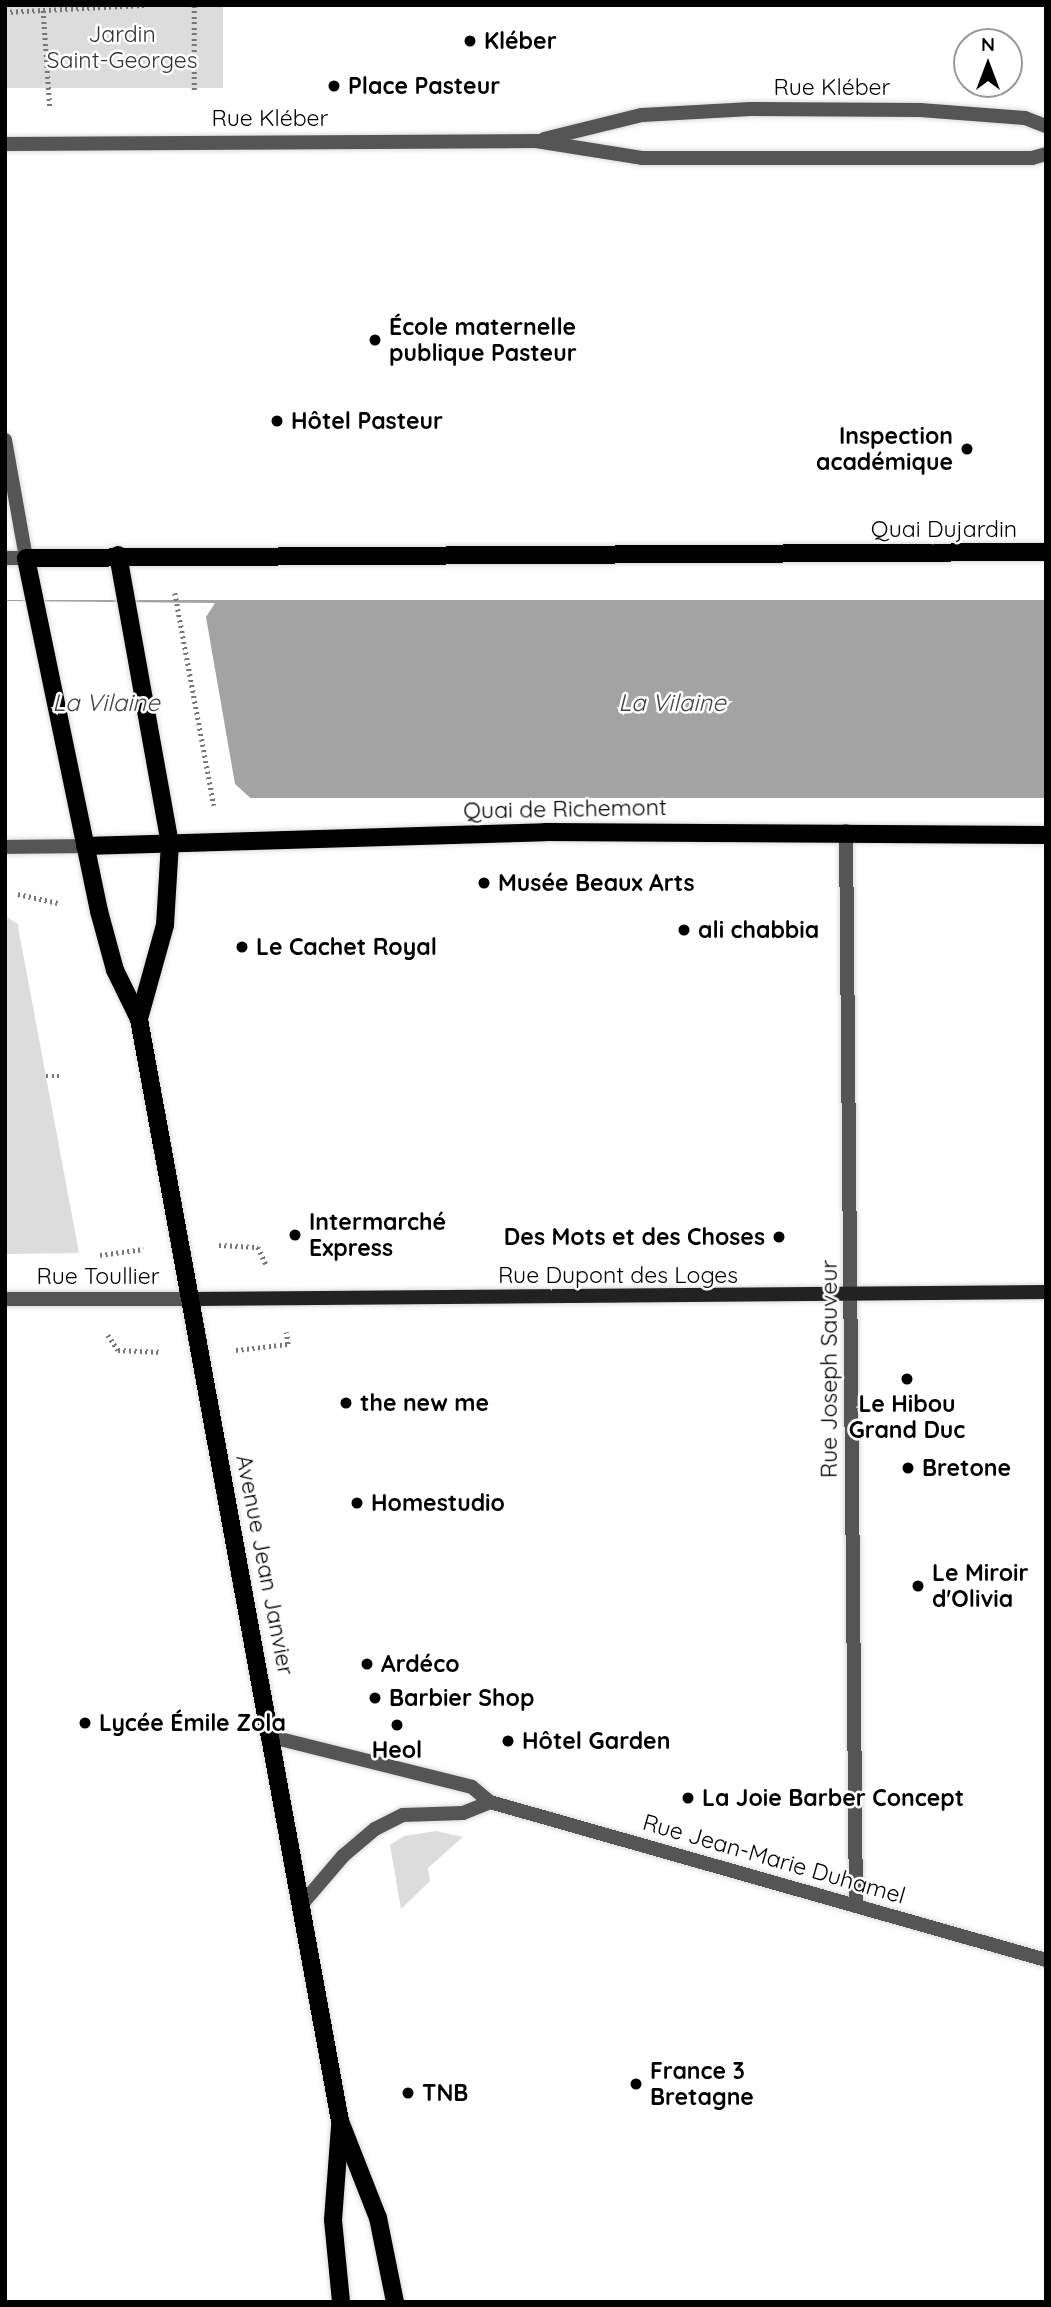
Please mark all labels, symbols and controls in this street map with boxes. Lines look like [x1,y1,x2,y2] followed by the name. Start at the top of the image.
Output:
[47,20,197,74] park label: Jardin Saint-Georges
[484,27,557,55] place label: Kléber
[953,28,1023,98] north arrow
[981,32,995,56] text: N
[462,33,478,49] marker: Kléber
[348,72,500,100] place label: Place Pasteur
[774,73,890,101] street label: Rue Kléber
[326,78,342,94] marker: Place Pasteur
[212,104,328,132] street label: Rue Kléber
[389,313,577,367] place label: École maternelle publique Pasteur
[367,332,383,348] marker: École maternelle publique Pasteur
[291,407,443,435] place label: Hôtel Pasteur
[269,413,285,429] marker: Hôtel Pasteur
[816,422,953,476] place label: Inspection académique
[959,441,975,457] marker: Inspection académique
[871,515,1017,543] street label: Quai Dujardin
[52,689,160,717] water label: La Vilaine
[618,689,726,717] water label: La Vilaine
[463,793,667,825] street label: Quai de Richemont
[498,869,695,897] place label: Musée Beaux Arts
[476,875,492,891] marker: Musée Beaux Arts
[698,916,819,944] place label: ali chabbia
[676,922,692,938] marker: ali chabbia
[256,933,437,961] place label: Le Cachet Royal
[234,939,250,955] marker: Le Cachet Royal
[309,1208,446,1262] place label: Intermarché Express
[504,1223,765,1251] place label: Des Mots et des Choses
[287,1227,303,1243] marker: Intermarché Express
[771,1229,787,1245] marker: Des Mots et des Choses
[815,1260,843,1478] street label: Rue Joseph Sauveur
[498,1261,738,1289] street label: Rue Dupont des Loges
[36,1262,160,1290] street label: Rue Toullier
[899,1371,915,1387] marker: Le Hibou Grand Duc
[360,1389,489,1417] place label: the new me
[849,1390,965,1444] place label: Le Hibou Grand Duc
[338,1395,354,1411] marker: the new me
[230,1452,300,1678] street label: Avenue Jean Janvier
[922,1454,1011,1482] place label: Bretone
[900,1460,916,1476] marker: Bretone
[371,1489,505,1517] place label: Homestudio
[349,1495,365,1511] marker: Homestudio
[932,1559,1028,1613] place label: Le Miroir d'Olivia
[910,1578,926,1594] marker: Le Miroir d'Olivia
[381,1650,459,1678] place label: Ardéco
[359,1656,375,1672] marker: Ardéco
[389,1684,534,1712] place label: Barbier Shop
[367,1690,383,1706] marker: Barbier Shop
[99,1709,286,1737] place label: Lycée Émile Zola
[77,1715,93,1731] marker: Lycée Émile Zola
[389,1717,405,1733] marker: Heol
[522,1727,670,1755] place label: Hôtel Garden
[500,1733,516,1749] marker: Hôtel Garden
[372,1736,422,1764] place label: Heol
[702,1784,964,1812] place label: La Joie Barber Concept
[680,1790,696,1806] marker: La Joie Barber Concept
[640,1808,908,1910] street label: Rue Jean-Marie Duhamel
[650,2057,754,2111] place label: France 3 Bretagne
[628,2076,644,2092] marker: France 3 Bretagne
[422,2079,468,2107] place label: TNB
[400,2085,416,2101] marker: TNB

